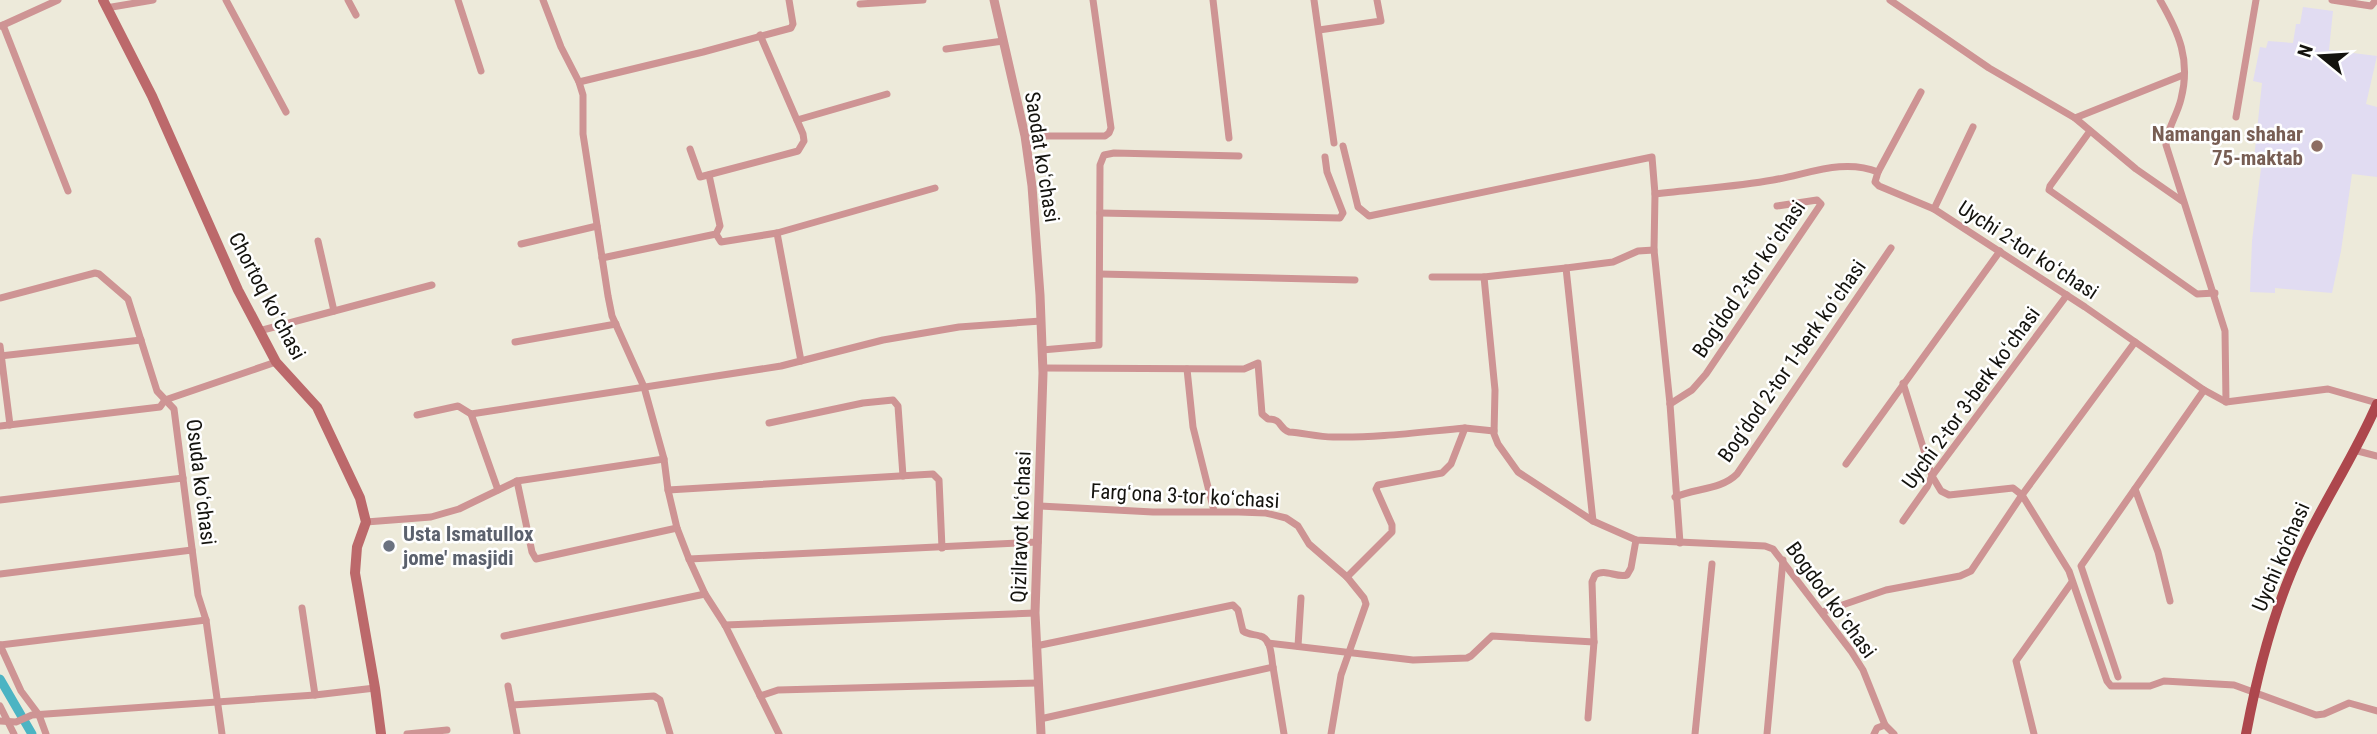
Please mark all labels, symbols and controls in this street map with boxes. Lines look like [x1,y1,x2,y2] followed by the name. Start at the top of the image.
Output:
[2286,21,2356,91] north arrow
[2293,42,2318,60] text: N
[1020,90,1064,224] street label: Saodat koʻchasi
[2152,122,2303,170] place label: Namangan shahar 75-maktab
[2309,138,2325,154] marker: Namangan shahar 75-maktab
[1688,196,1810,362] street label: Bog'dod 2-tor koʻchasi
[1953,196,2103,304] street label: Uychi 2-tor koʻchasi
[223,228,311,364] street label: Chortoq koʻchasi
[1713,255,1871,467] street label: Bogʼdod 2-tor 1-berk koʻchasi
[1897,302,2045,494] street label: Uychi 2-tor 3-berk koʻchasi
[181,418,221,546] street label: Osuda koʻchasi
[1006,451,1036,603] street label: Qizilravot koʻchasi
[1090,479,1280,513] street label: Fargʻona 3-tor koʻchasi
[2247,499,2315,615] street label: Uychi ko'chasi
[402,522,534,570] place label: Usta Ismatullox jome' masjidi
[1781,537,1881,663] street label: Bogdod koʻchasi
[381,538,397,554] marker: Usta Ismatullox jome' masjidi

